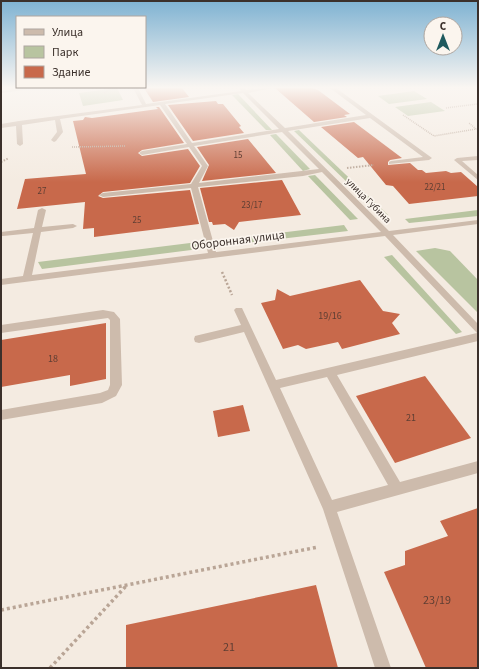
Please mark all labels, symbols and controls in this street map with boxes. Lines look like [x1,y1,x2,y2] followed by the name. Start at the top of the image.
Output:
[16,16,146,88] legend
[423,16,463,56] north arrow
[440,19,447,34] text: С
[52,24,83,41] text: Улица
[52,44,78,61] text: Парк
[52,64,91,81] text: Здание
[234,149,243,162] house number: 15
[342,175,394,227] street label: улица Губина
[424,181,446,194] house number: 22/21
[38,185,47,198] house number: 27
[241,199,263,212] house number: 23/17
[133,214,142,227] house number: 25
[190,226,286,255] street label: Оборонная улица
[318,309,342,323] house number: 19/16
[48,352,58,366] house number: 18
[406,411,416,425] house number: 21
[423,592,451,609] house number: 23/19
[223,639,235,656] house number: 21

